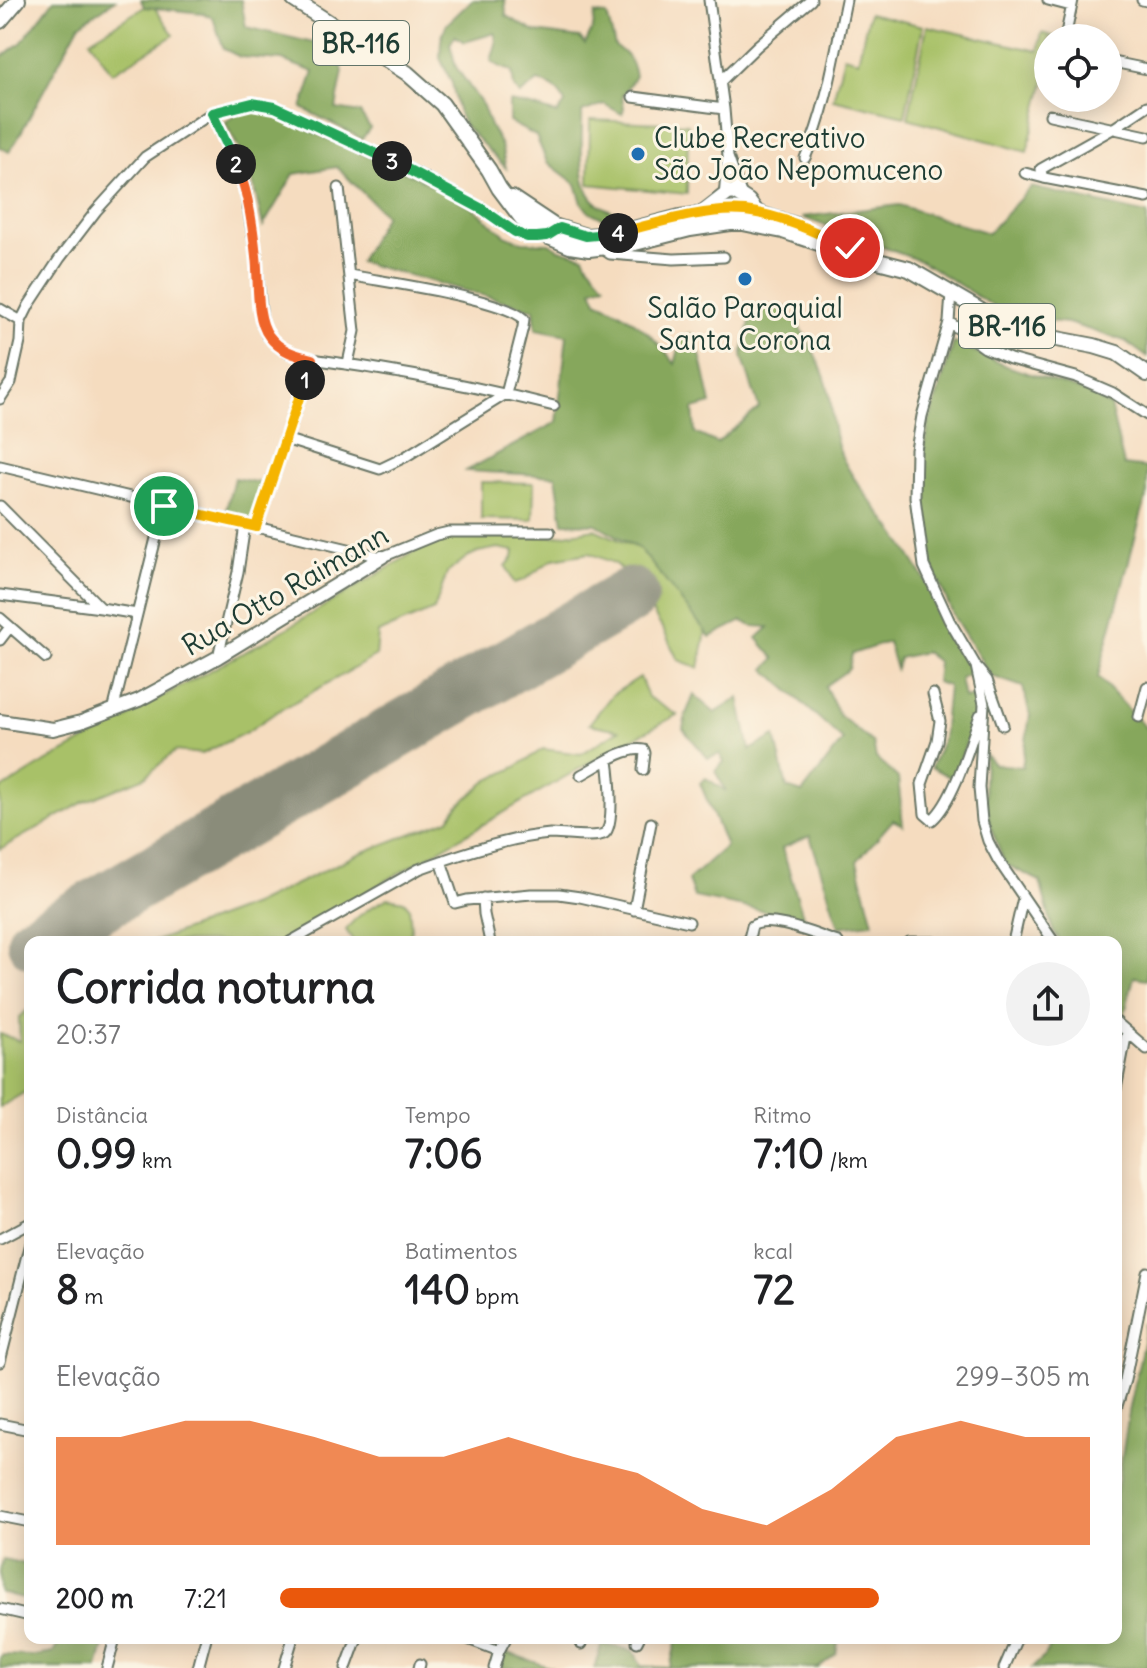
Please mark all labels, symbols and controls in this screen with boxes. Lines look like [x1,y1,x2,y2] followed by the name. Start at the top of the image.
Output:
[313,21,409,65] road number: BR-116
[1034,24,1122,112] map controls
[1034,24,1122,112] button: locate
[654,120,943,188] place label: Clube Recreativo São João Nepomuceno
[372,141,412,181] pin: 3
[216,144,256,184] pin: 2
[629,145,647,163] marker: Clube Recreativo São João Nepomuceno
[386,147,398,175] text: 3
[230,150,242,178] text: 2
[598,213,638,253] pin: 4
[816,214,884,282] pin
[612,219,624,247] text: 4
[828,226,872,270] icon: check
[736,270,754,288] marker: Salão Paroquial Santa Corona
[647,290,843,358] place label: Salão Paroquial Santa Corona
[959,304,1055,348] road number: BR-116
[285,360,325,400] pin: 1
[301,366,309,394] text: 1
[130,472,198,540] pin
[142,484,186,528] icon: arrive
[175,516,395,664] street label: Rua Otto Raimann
[56,960,375,1015] text: Corrida noturna
[1006,962,1090,1046] button: share
[56,1018,121,1051] text: 20:37
[56,1101,148,1129] text: Distância
[405,1101,471,1129] text: Tempo
[753,1101,811,1129] text: Ritmo
[56,1129,137,1179] text: 0.99
[405,1129,483,1179] text: 7:06
[753,1129,824,1179] text: 7:10
[137,1146,172,1174] text: km
[824,1146,868,1174] text: /km
[56,1237,145,1265] text: Elevação
[405,1237,517,1265] text: Batimentos
[753,1237,793,1265] text: kcal
[56,1265,79,1315] text: 8
[405,1265,470,1315] text: 140
[753,1265,795,1315] text: 72
[79,1282,104,1310] text: m
[470,1282,519,1310] text: bpm
[56,1360,161,1393] text: Elevação
[955,1360,1090,1393] text: 299–305 m
[56,1582,133,1615] text: 200 m
[184,1582,227,1615] text: 7:21

